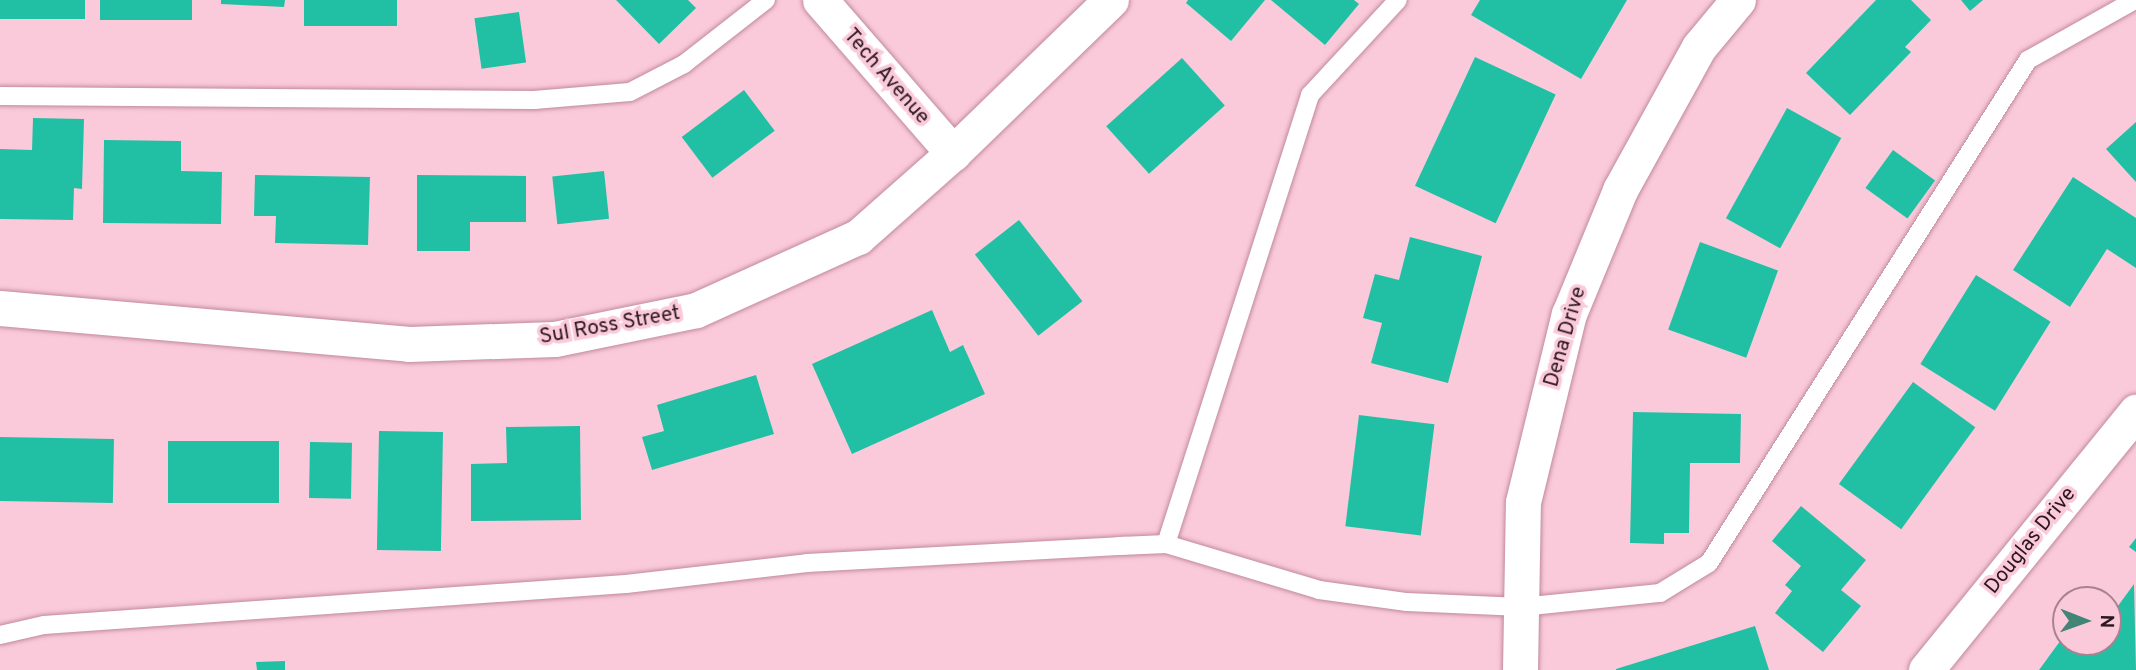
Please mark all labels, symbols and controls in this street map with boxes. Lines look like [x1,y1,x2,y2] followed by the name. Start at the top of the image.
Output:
[837,24,935,130] street label: Tech Avenue
[1540,284,1592,390] street label: Dena Drive
[538,301,682,351] street label: Sul Ross Street
[1980,482,2082,600] street label: Douglas Drive
[2052,586,2122,656] north arrow
[2094,614,2118,628] text: N

